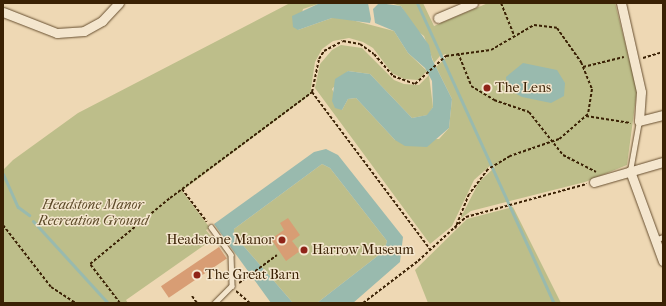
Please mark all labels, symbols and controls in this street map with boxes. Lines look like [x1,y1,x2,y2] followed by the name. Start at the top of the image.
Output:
[495,80,551,96] place label: The Lens
[482,83,492,93] marker: The Lens
[38,197,148,230] park label: Headstone Manor Recreation Ground
[167,232,274,248] place label: Headstone Manor
[277,235,287,245] marker: Headstone Manor
[312,242,414,258] place label: Harrow Museum
[299,245,309,255] marker: Harrow Museum
[205,267,299,283] place label: The Great Barn
[192,270,202,280] marker: The Great Barn

